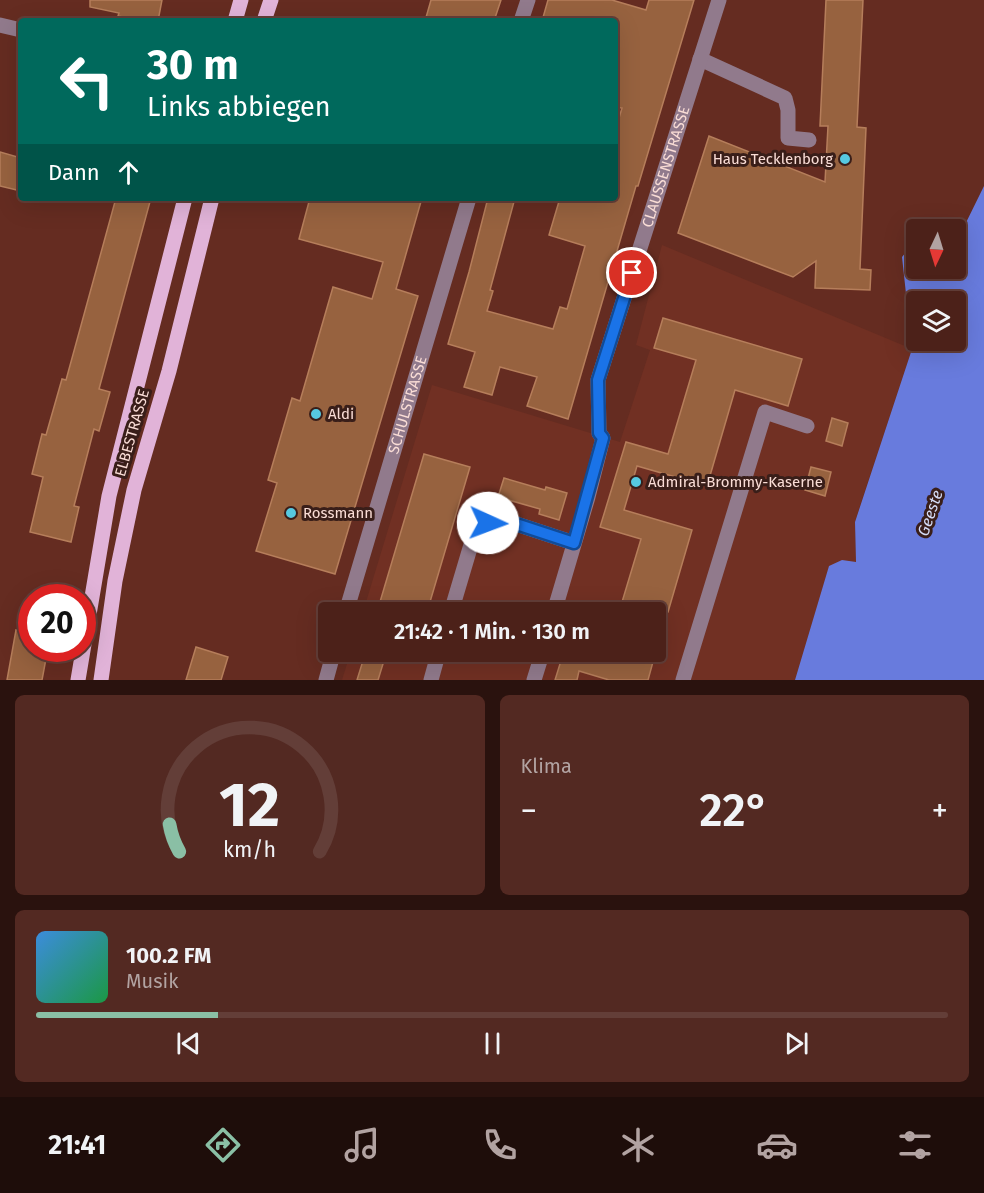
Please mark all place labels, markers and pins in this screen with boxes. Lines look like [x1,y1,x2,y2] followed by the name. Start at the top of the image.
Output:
[713,150,833,168] place label: Haus Tecklenborg
[838,152,852,166] marker: Haus Tecklenborg
[606,247,657,298] pin
[328,405,354,423] place label: Aldi
[309,407,323,421] marker: Aldi
[648,473,823,491] place label: Admiral-Brommy-Kaserne
[629,475,643,489] marker: Admiral-Brommy-Kaserne
[303,504,373,522] place label: Rossmann
[284,506,298,520] marker: Rossmann

